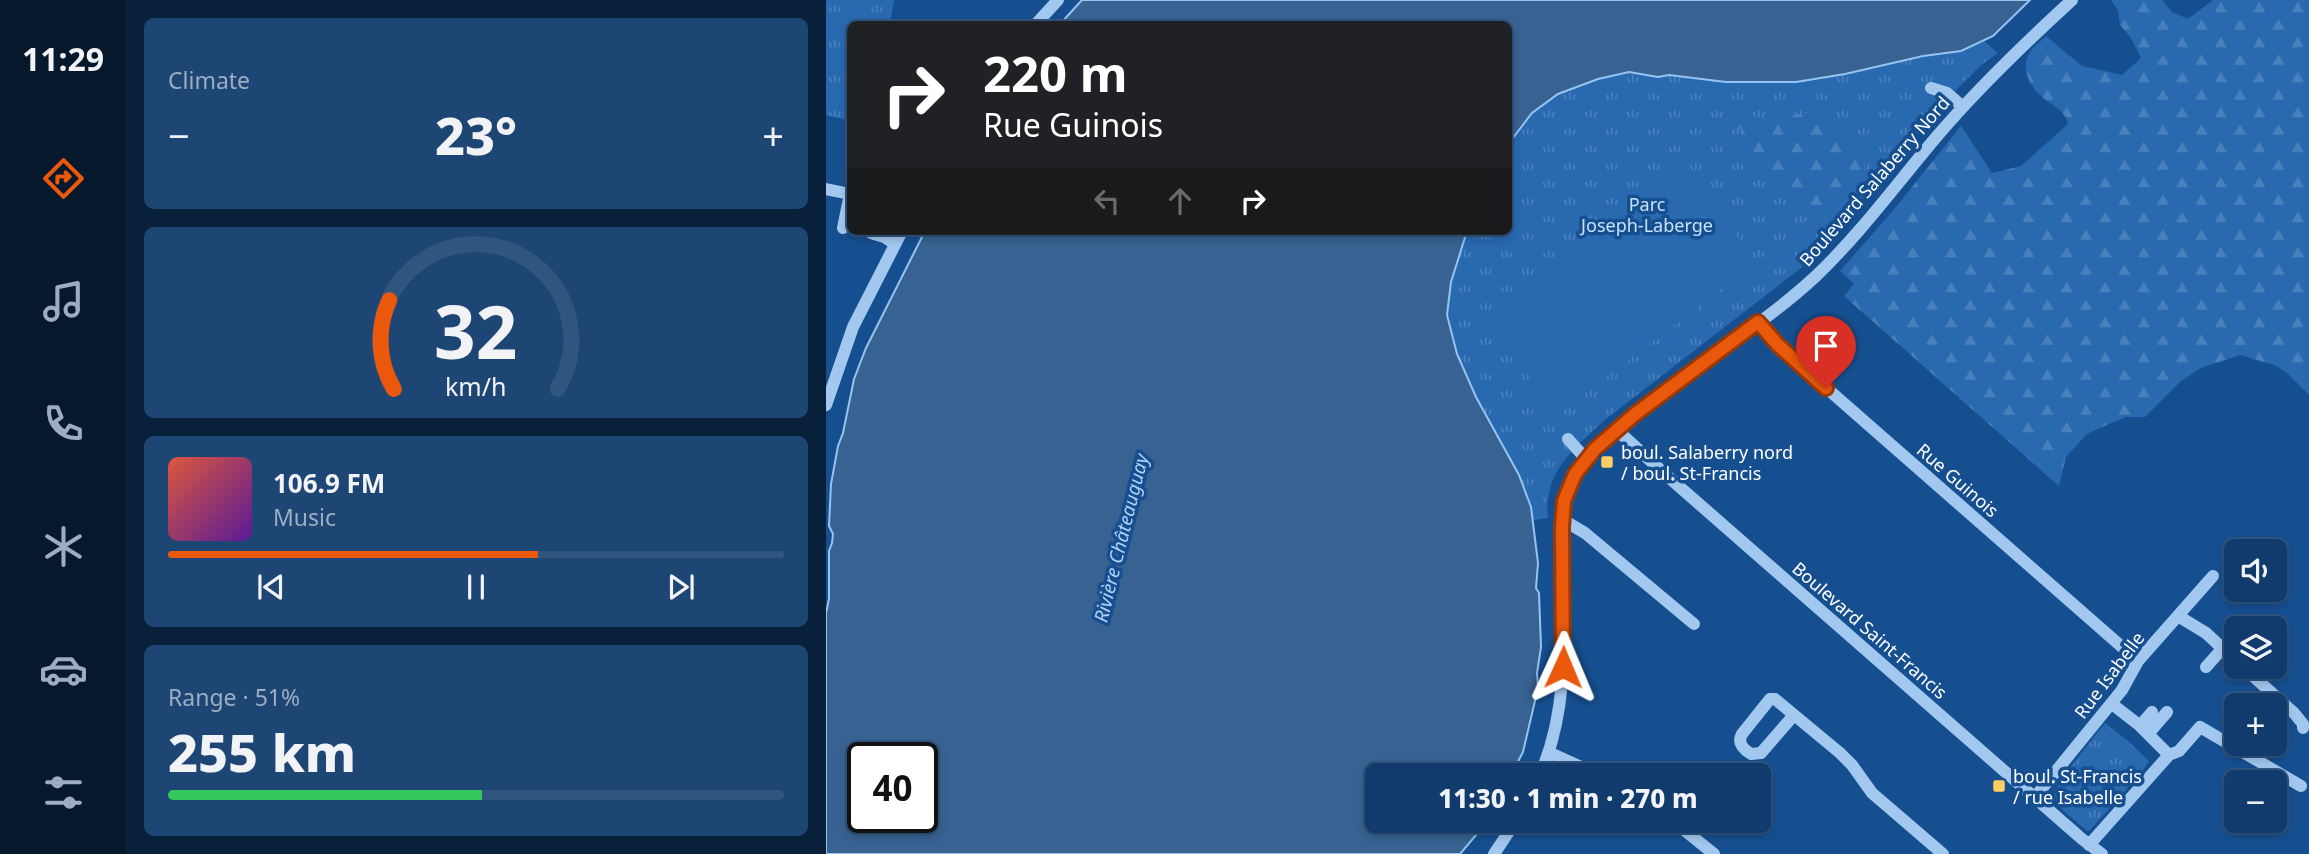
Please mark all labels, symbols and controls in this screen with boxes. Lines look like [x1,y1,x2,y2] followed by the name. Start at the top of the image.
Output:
[22,37,104,80] text: 11:29
[983,40,1128,106] text: 220 m
[868,49,959,140] icon: right
[168,64,250,96] text: Climate
[1794,91,1954,271] street label: Boulevard Salaberry Nord
[435,99,517,170] text: 23°
[983,103,1163,146] text: Rue Guinois
[168,109,190,161] text: −
[762,109,784,161] text: +
[39,154,88,203] icon: directions
[1088,182,1126,220] icon: left
[1161,182,1199,220] icon: ahead
[1234,182,1272,220] icon: right
[1579,192,1713,237] park label: Parc Joseph-Laberge
[39,277,88,326] icon: music
[434,281,518,380] text: 32
[1796,316,1856,388] pin
[1807,327,1845,365] icon: arrive
[445,368,507,402] text: km/h
[39,399,88,448] icon: phone
[1912,438,2004,522] street label: Rue Guinois
[1621,440,1793,485] place label: boul. Salaberry nord / boul. St-Francis
[1087,450,1155,625] water label: Rivière Châteauguay
[1599,454,1615,470] marker: boul. Salaberry nord / boul. St-Francis
[273,465,385,501] text: 106.9 FM
[273,501,336,533] text: Music
[39,522,88,571] icon: climate
[2224,539,2287,833] map controls
[2224,539,2287,602] button: sound
[1787,556,1953,704] street label: Boulevard Saint-Francis
[252,568,290,606] icon: previous
[457,568,495,606] icon: pause
[662,568,700,606] icon: next
[2224,616,2287,679] button: layers
[2069,627,2149,723] street label: Rue Isabelle
[1526,630,1600,704] position arrow
[39,645,88,694] icon: car
[168,681,300,713] text: Range · 51%
[2224,693,2287,756] button: +
[168,716,356,787] text: 255 km
[847,742,938,833] speed limit sign: 40
[2013,764,2142,809] place label: boul. St-Francis / rue Isabelle
[39,768,88,817] icon: filters
[2224,770,2287,833] button: −
[1991,778,2007,794] marker: boul. St-Francis / rue Isabelle
[1438,780,1698,816] text: 11:30 · 1 min · 270 m

